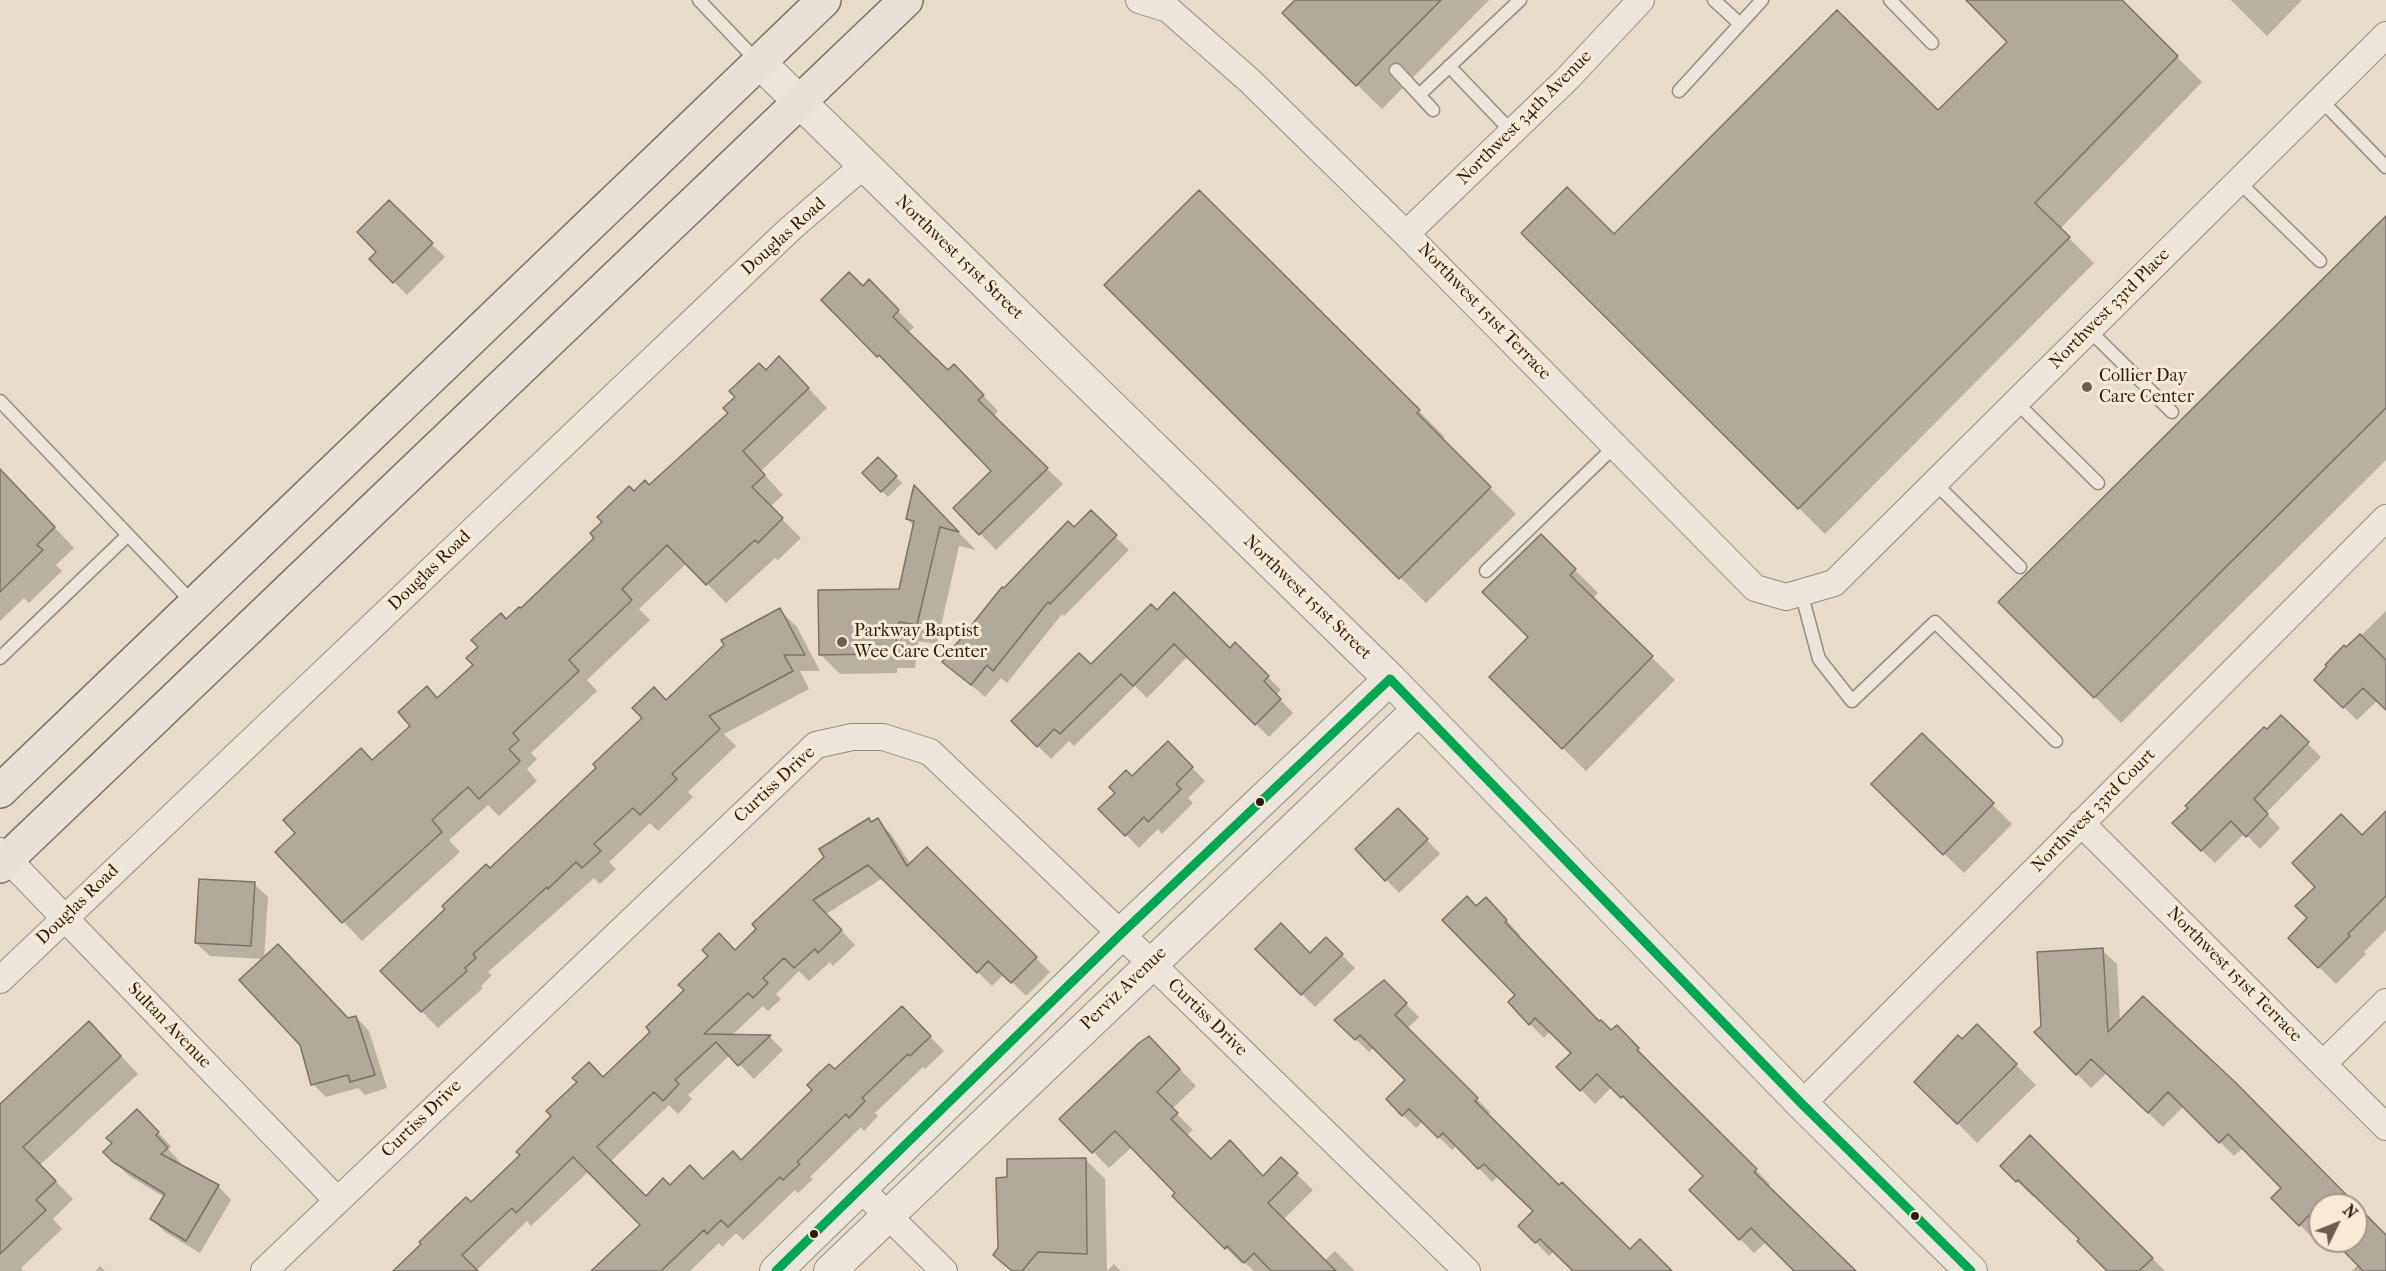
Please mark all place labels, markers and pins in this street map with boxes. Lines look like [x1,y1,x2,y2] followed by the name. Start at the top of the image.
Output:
[2099,366,2194,409] place label: Collier Day Care Center
[2080,380,2094,394] marker: Collier Day Care Center
[854,621,987,664] place label: Parkway Baptist Wee Care Center
[835,635,849,649] marker: Parkway Baptist Wee Care Center
[1254,796,1266,808] unlabelled marker
[1909,1210,1921,1222] unlabelled marker
[808,1228,820,1240] unlabelled marker

